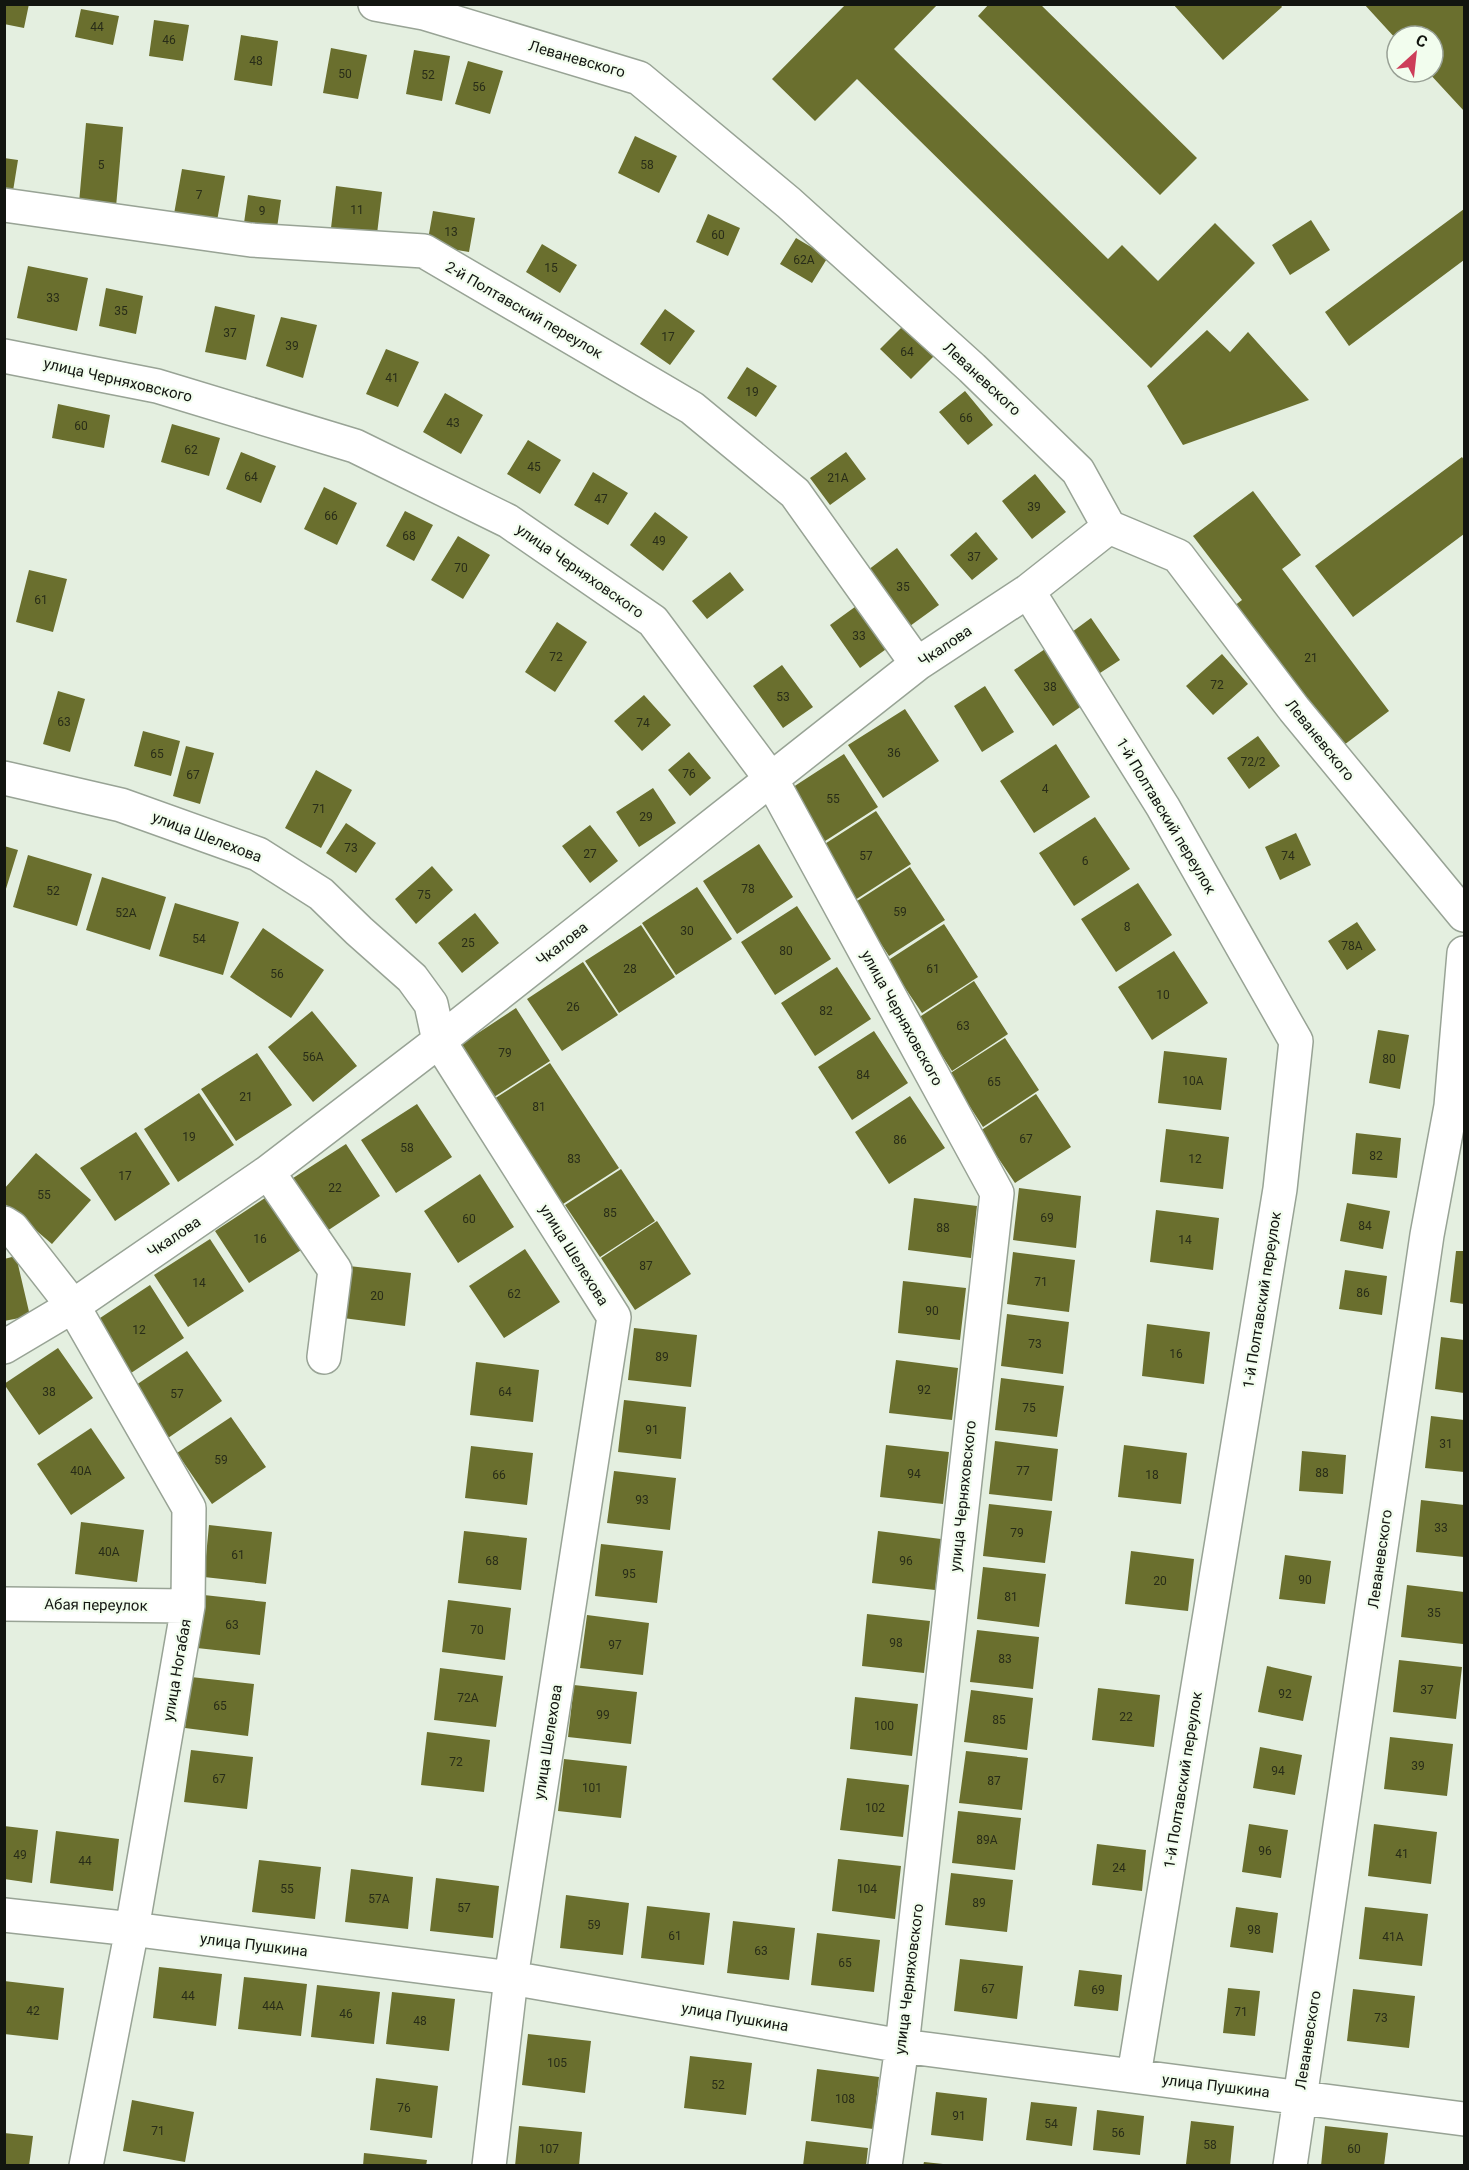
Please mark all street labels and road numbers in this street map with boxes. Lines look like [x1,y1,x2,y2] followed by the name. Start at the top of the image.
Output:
[527,37,627,81] street label: Леваневского
[442,258,606,362] street label: 2-й Полтавский переулок
[939,338,1025,420] street label: Леваневского
[42,354,194,406] street label: улица Черняховского
[513,520,647,622] street label: улица Черняховского
[915,622,975,670] street label: Чкалова
[1282,696,1358,784] street label: Леваневского
[1112,735,1220,897] street label: 1-й Полтавский переулок
[150,808,264,866] street label: улица Шелехова
[533,918,591,970] street label: Чкалова
[857,947,947,1089] street label: улица Черняховского
[536,1201,612,1309] street label: улица Шелехова
[1239,1210,1285,1390] street label: 1-й Полтавский переулок
[144,1213,204,1261] street label: Чкалова
[946,1420,980,1572] street label: улица Черняховского
[1364,1508,1396,1610] street label: Леваневского
[44,1595,148,1615] street label: Абая переулок
[159,1618,195,1722] street label: улица Ногабая
[530,1683,566,1801] street label: улица Шелехова
[1160,1690,1206,1870] street label: 1-й Полтавский переулок
[891,1903,927,2055] street label: улица Черняховского
[199,1929,309,1961] street label: улица Пушкина
[1291,1989,1325,2091] street label: Леваневского
[680,1999,790,2035] street label: улица Пушкина
[1161,2070,1271,2102] street label: улица Пушкина

